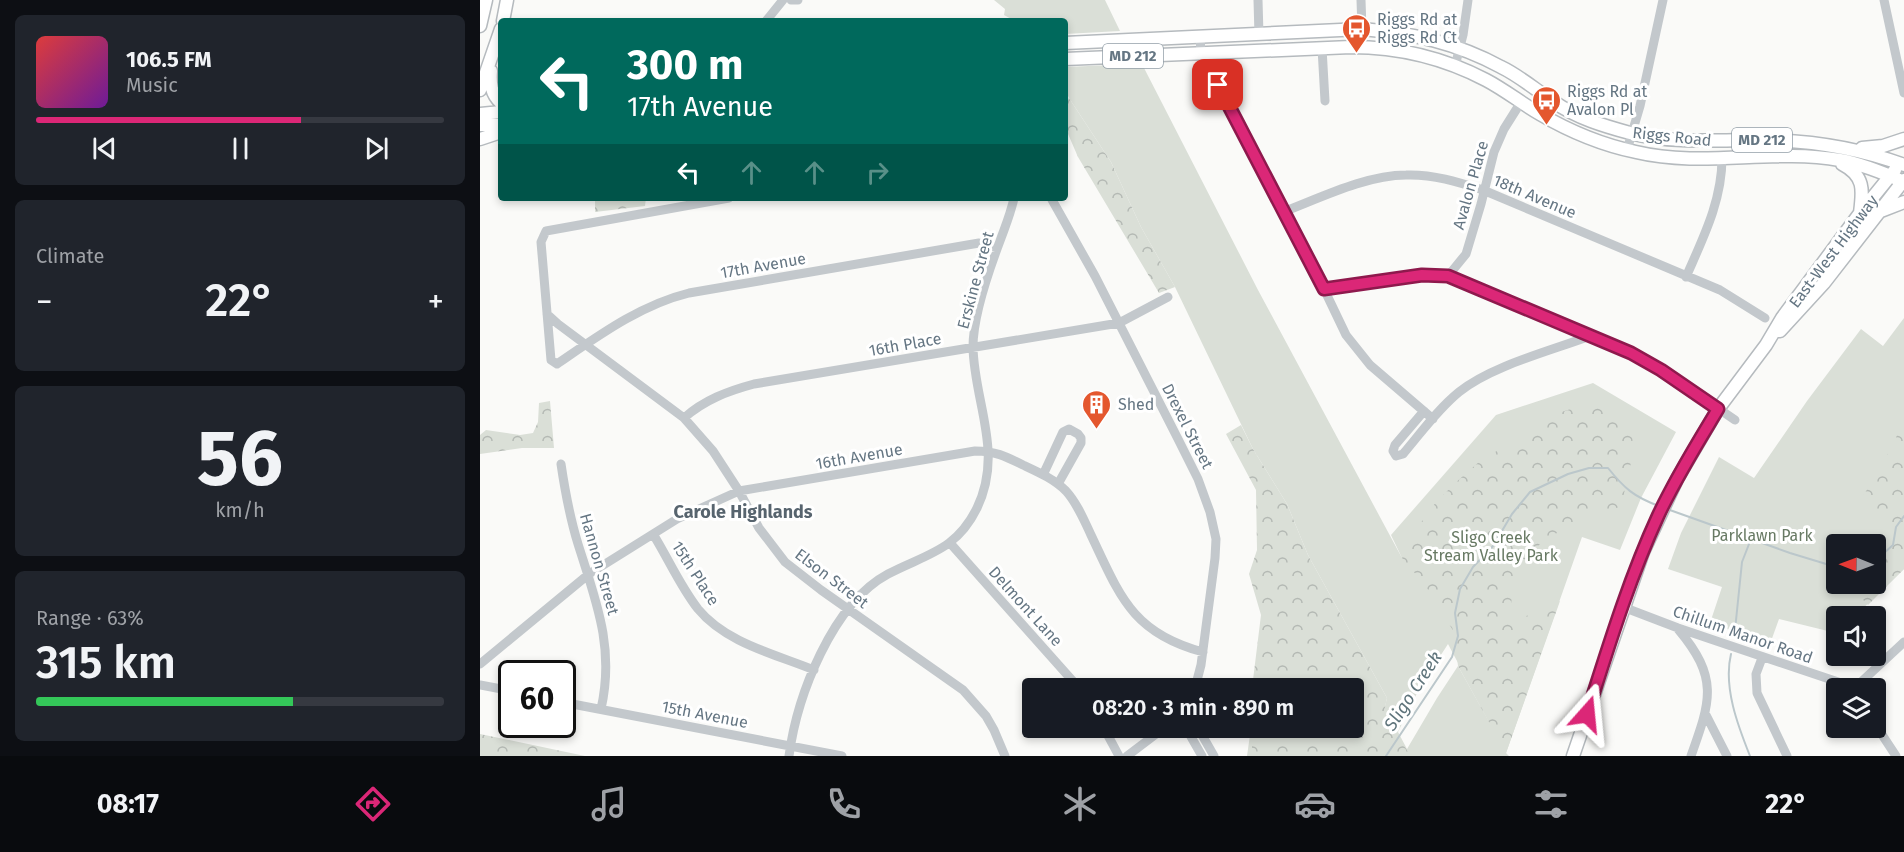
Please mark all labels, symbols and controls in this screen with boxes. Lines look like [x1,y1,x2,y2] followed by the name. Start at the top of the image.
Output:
[1377,10,1457,47] place label: Riggs Rd at Riggs Rd Ct
[1340,12,1372,54] bus stop icon: Riggs Rd at Riggs Rd Ct
[627,40,743,90] text: 300 m
[528,42,606,120] icon: left
[1103,44,1163,68] road number: MD 212
[126,46,211,73] text: 106.5 FM
[1192,59,1243,110] pin
[1201,68,1234,101] icon: arrive
[126,73,178,97] text: Music
[1567,82,1647,119] place label: Riggs Rd at Avalon Pl
[1530,84,1562,126] bus stop icon: Riggs Rd at Avalon Pl
[627,91,773,123] text: 17th Avenue
[1632,123,1712,150] street label: Riggs Road
[1732,128,1792,152] road number: MD 212
[88,132,121,165] icon: previous
[224,132,257,165] icon: pause
[360,132,393,165] icon: next
[1449,139,1492,232] street label: Avalon Place
[672,156,705,189] icon: left
[735,156,768,189] icon: ahead
[798,156,831,189] icon: ahead
[861,156,894,189] icon: right
[1490,170,1579,222] street label: 18th Avenue
[1785,191,1882,311] street label: East-West Highway
[953,229,998,331] street label: Erskine Street
[36,244,104,268] text: Climate
[719,249,807,282] street label: 17th Avenue
[205,274,275,328] text: 22°
[36,282,53,322] text: −
[428,282,444,322] text: +
[867,329,943,360] street label: 16th Place
[1158,380,1217,472] street label: Drexel Street
[1081,388,1113,430] building icon: Shed
[1118,395,1154,414] place label: Shed
[197,412,283,506] text: 56
[814,440,904,473] street label: 16th Avenue
[215,498,265,522] text: km/h
[673,501,813,523] district label: Carole Highlands
[576,511,623,617] street label: Hannon Street
[1711,526,1813,545] park label: Parklawn Park
[1424,528,1559,565] park label: Sligo Creek Stream Valley Park
[1826,534,1886,594] north arrow
[1826,534,1886,738] map controls
[668,538,723,609] street label: 15th Place
[791,545,872,612] street label: Elson Street
[985,563,1066,650] street label: Delmont Lane
[1670,602,1815,667] street label: Chillum Manor Road
[36,606,144,630] text: Range · 63%
[1826,606,1886,666] button: sound
[36,636,176,690] text: 315 km
[1379,647,1447,735] water label: Sligo Creek
[498,660,576,738] speed limit sign: 60
[1826,678,1886,738] button: layers
[1555,682,1619,746] position arrow
[1092,694,1294,721] text: 08:20 · 3 min · 890 m
[660,697,750,732] street label: 15th Avenue
[352,783,394,825] icon: directions
[588,783,630,825] icon: music
[823,783,865,825] icon: phone
[1059,783,1101,825] icon: climate
[1294,783,1336,825] icon: car
[1530,783,1572,825] icon: filters
[97,788,159,820] text: 08:17
[1765,788,1807,820] text: 22°

